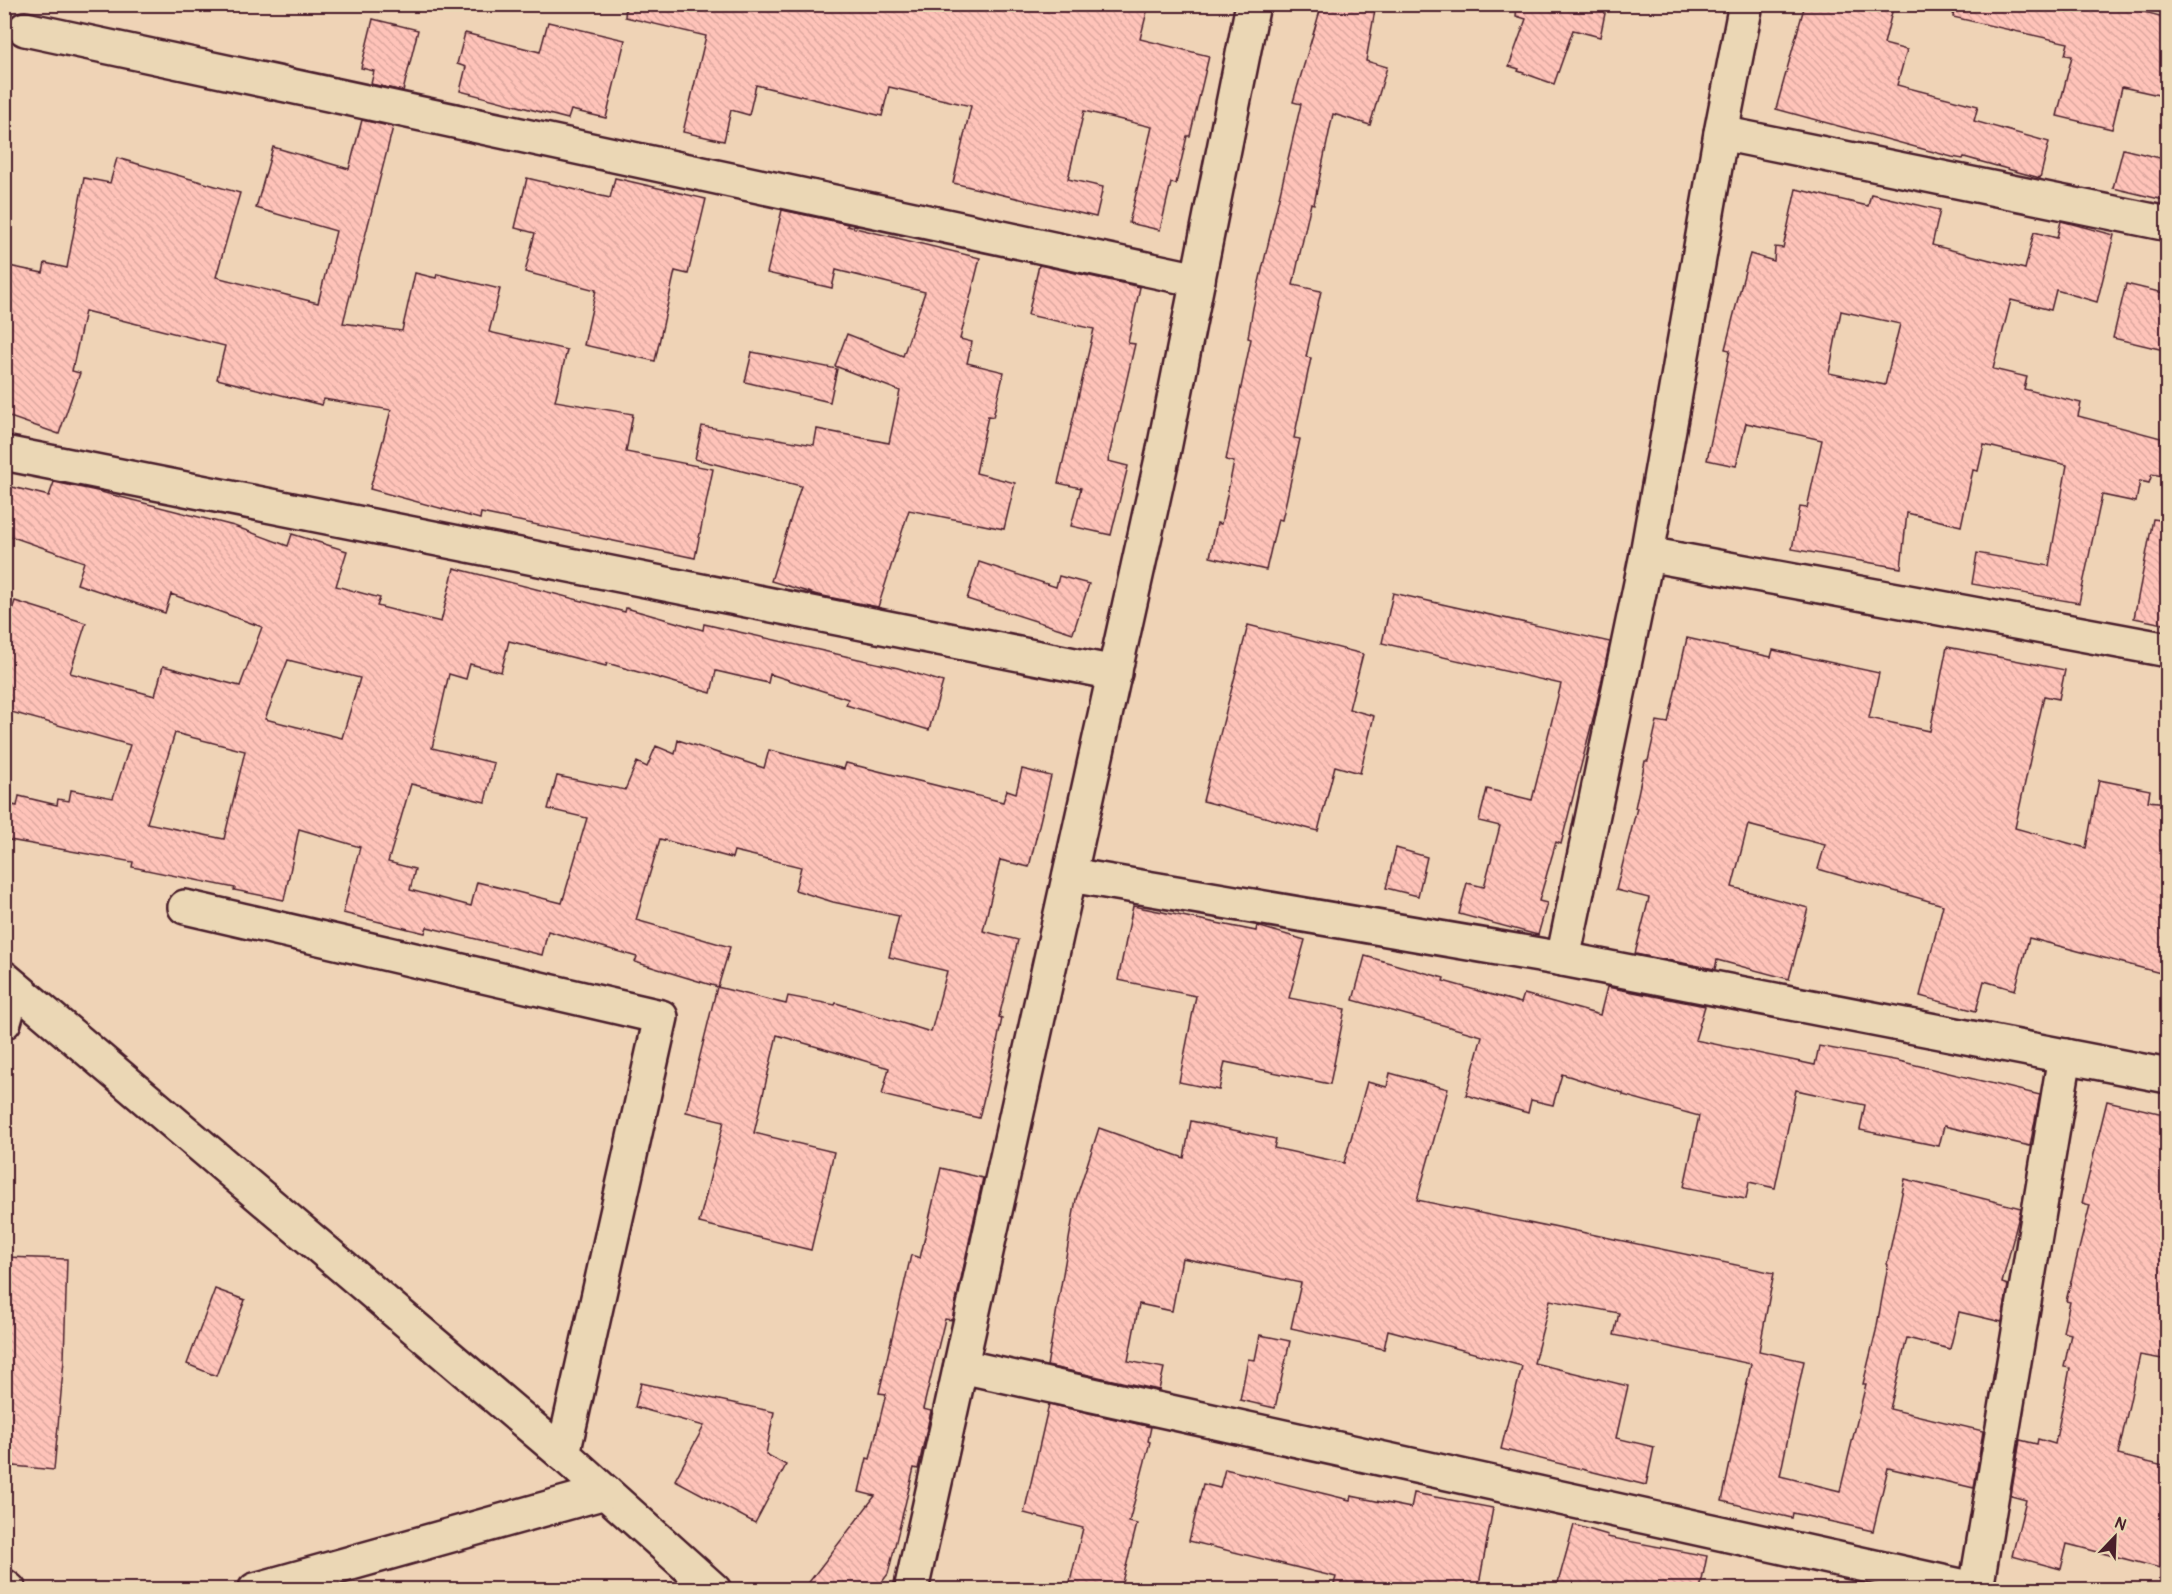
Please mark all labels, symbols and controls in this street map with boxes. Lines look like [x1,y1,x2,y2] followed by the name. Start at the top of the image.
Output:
[2085,1507,2145,1567] north arrow
[2112,1513,2130,1536] text: N

